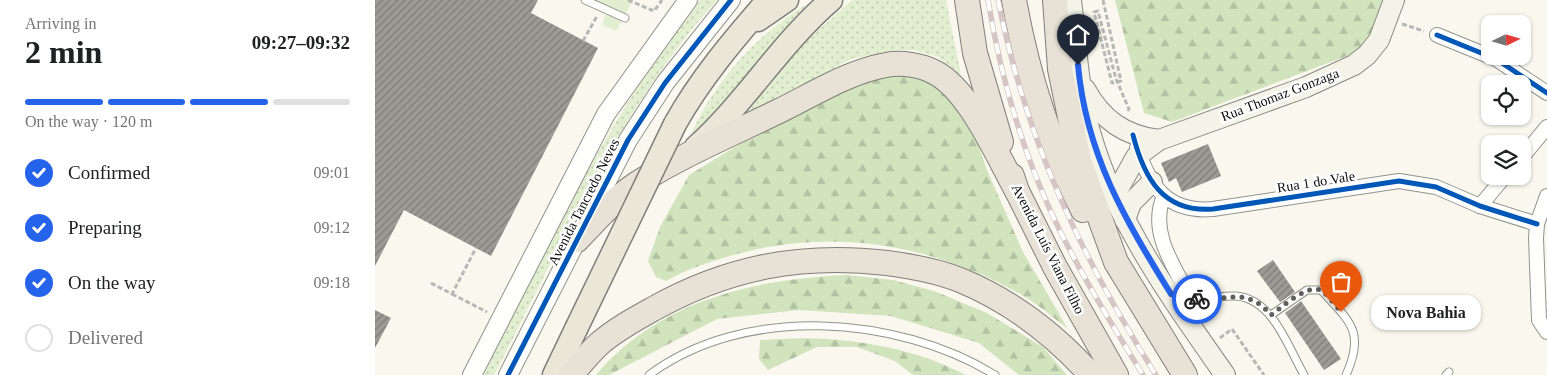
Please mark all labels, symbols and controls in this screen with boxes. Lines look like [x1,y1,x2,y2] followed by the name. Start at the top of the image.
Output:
[1057,14,1099,65] pin
[25,15,97,32] text: Arriving in
[1481,15,1531,65] north arrow
[1481,15,1531,185] map controls
[1064,21,1092,49] icon: home
[252,32,350,53] text: 09:27–09:32
[25,34,102,70] text: 2 min
[1219,65,1342,124] street label: Rua Thomaz Gonzaga
[1481,75,1531,125] button: locate
[25,113,153,130] text: On the way · 120 m
[1481,135,1531,185] button: layers
[546,136,622,268] street label: Avenida Tancredo Neves
[25,159,53,187] icon: check
[68,162,150,183] text: Confirmed
[314,164,350,181] text: 09:01
[1276,168,1356,196] street label: Rua 1 do Vale
[1009,182,1087,316] street label: Avenida Luís Viana Filho
[25,214,53,242] icon: check
[68,217,142,238] text: Preparing
[314,219,350,236] text: 09:12
[1320,261,1362,312] pin
[1327,268,1355,296] icon: bag
[25,269,53,297] icon: check
[68,272,156,293] text: On the way
[314,274,350,291] text: 09:18
[1172,274,1222,324] courier
[1183,285,1211,313] icon: bike
[1371,294,1481,330] callout: Nova Bahia
[1386,304,1466,321] text: Nova Bahia
[68,327,143,348] text: Delivered

